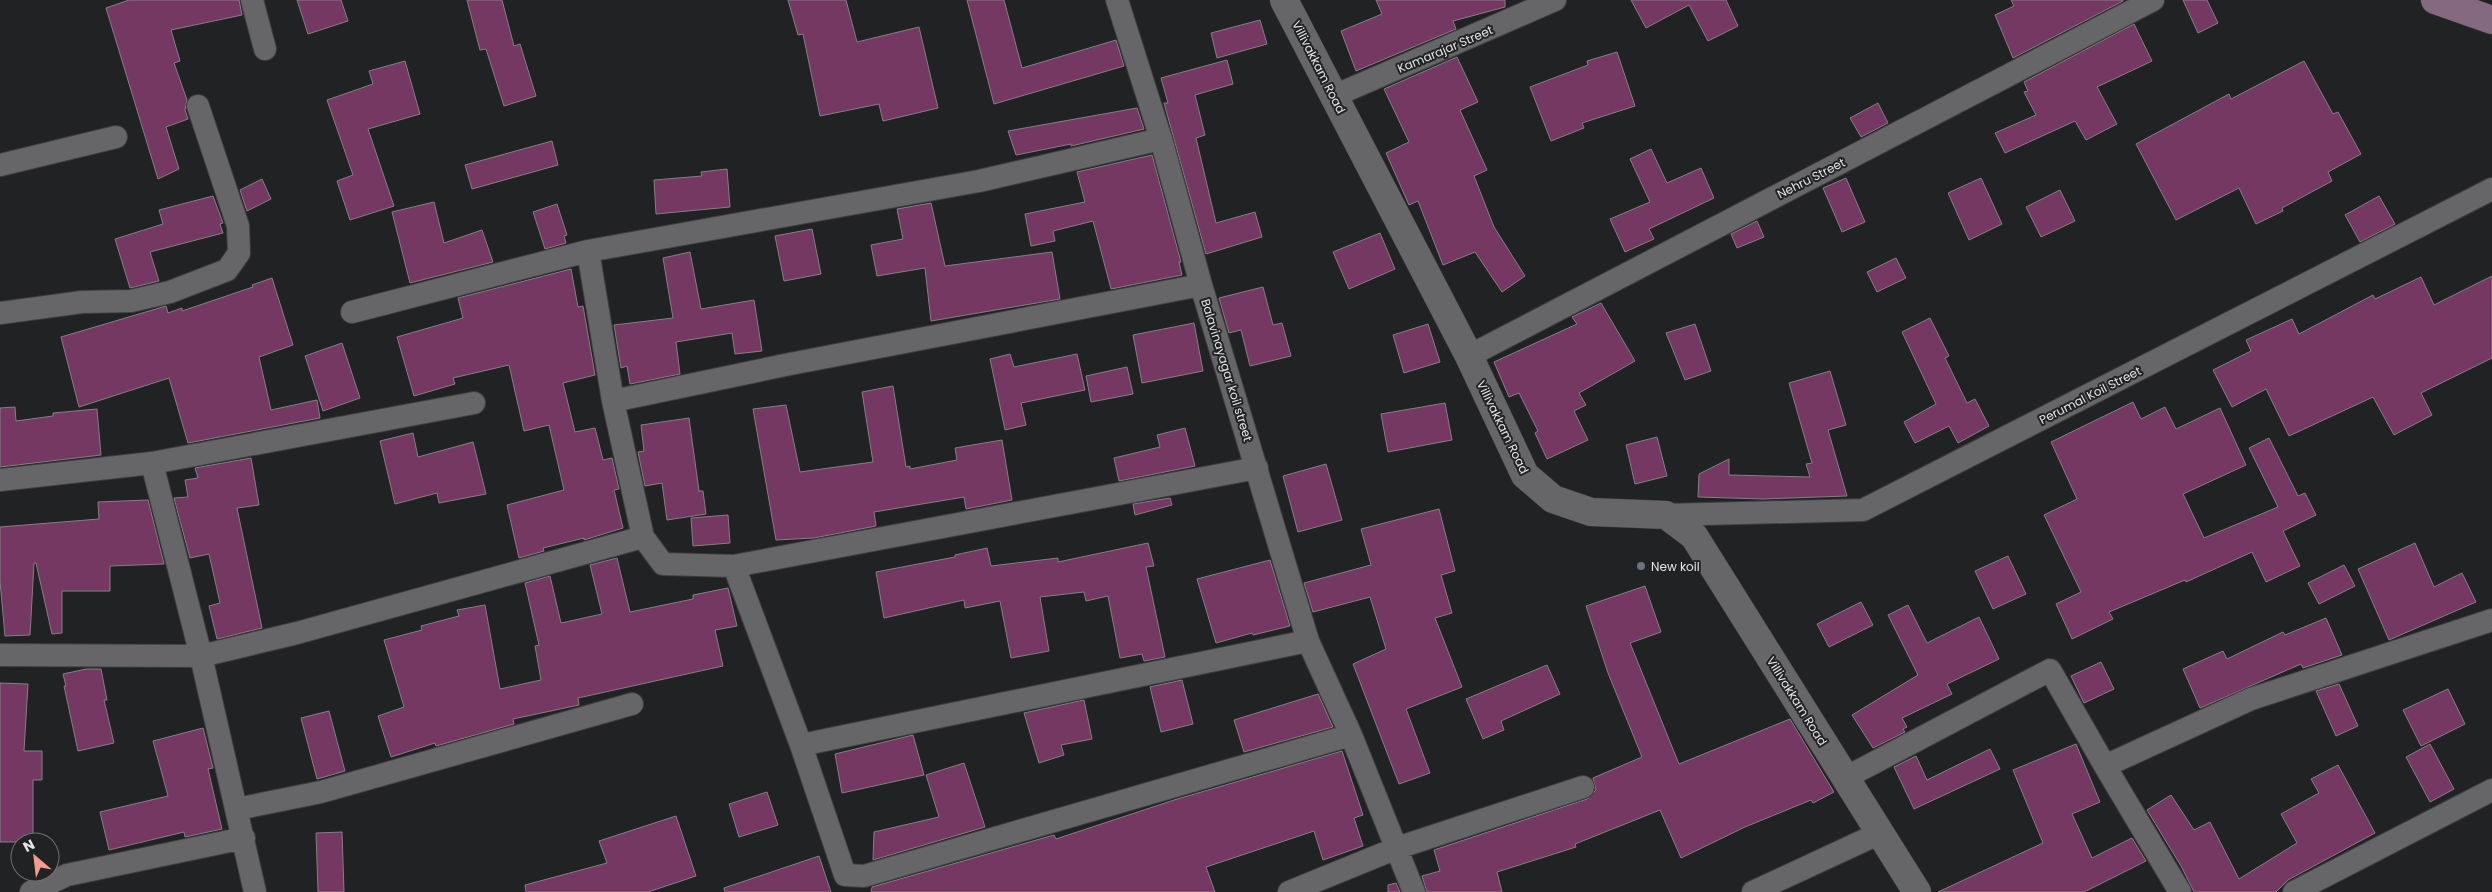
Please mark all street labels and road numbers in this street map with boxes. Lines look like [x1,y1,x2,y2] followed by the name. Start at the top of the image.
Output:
[1288,18,1350,116] street label: Villivakkam Road
[1395,21,1495,77] street label: Kamarajar Street
[1774,154,1848,202] street label: Nehru Street
[1197,297,1257,443] street label: Balavinayagar koil street
[2036,362,2144,428] street label: Perumal Koil Street
[1473,377,1533,477] street label: Villivakkam Road
[1763,653,1831,749] street label: Villivakkam Road

